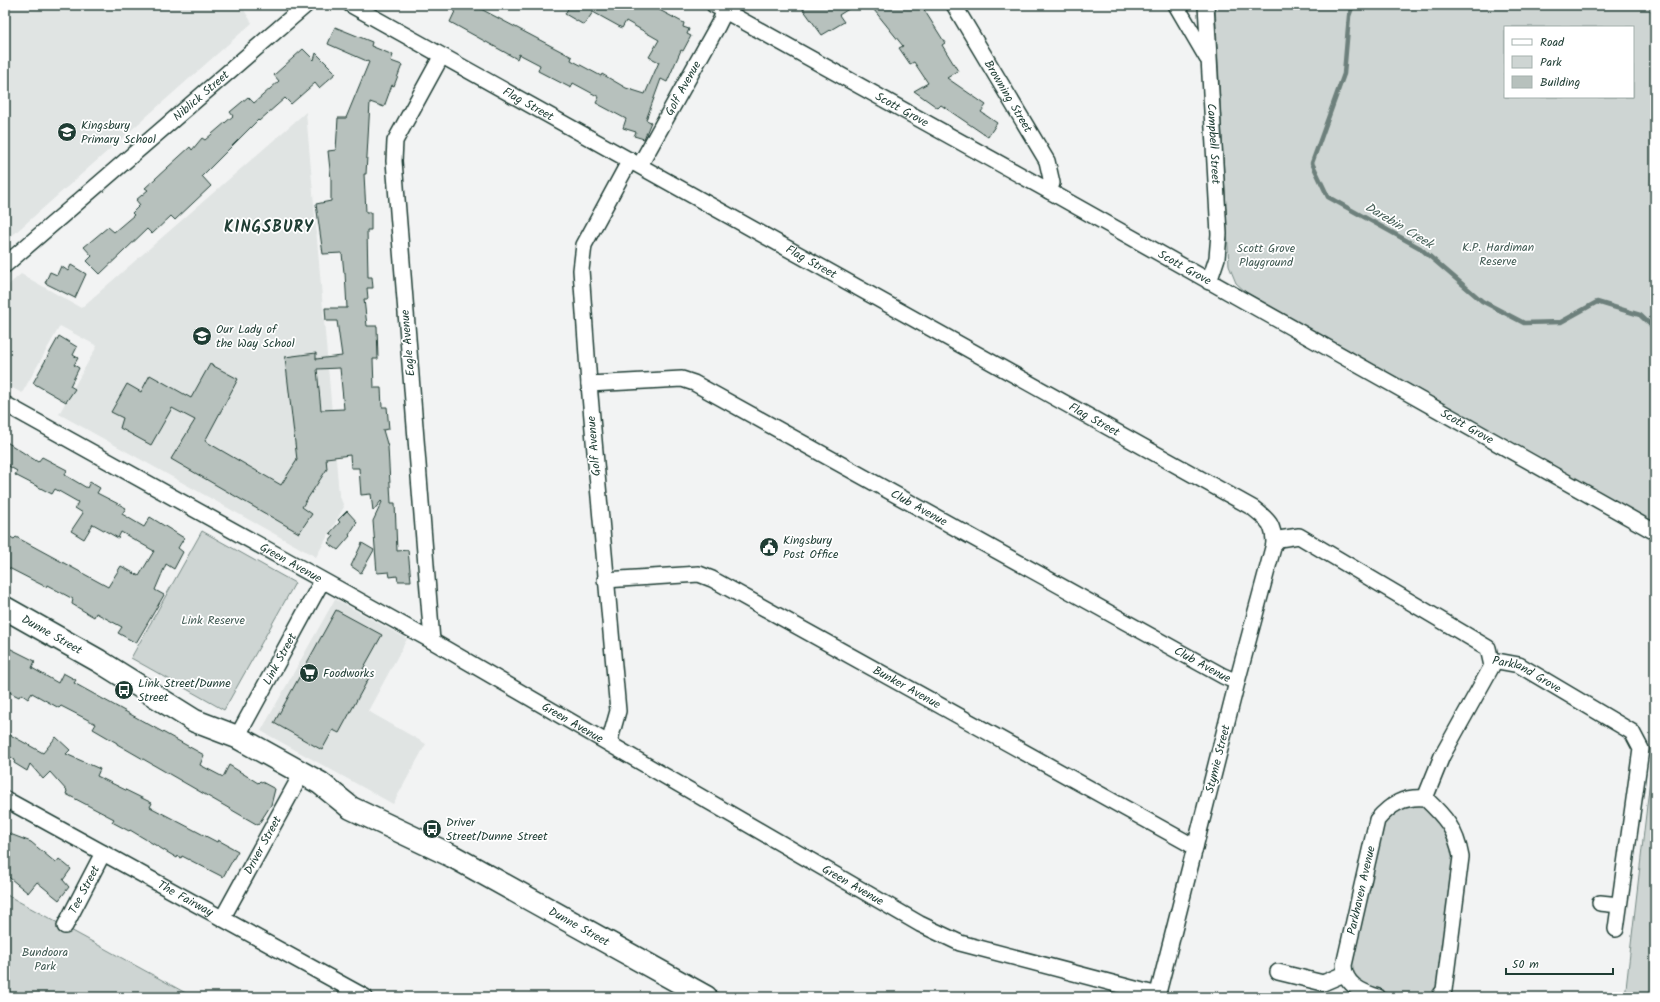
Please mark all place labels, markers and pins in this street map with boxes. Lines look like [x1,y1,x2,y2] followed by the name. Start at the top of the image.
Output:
[81,116,156,149] place label: Kingsbury Primary School
[56,121,78,143] school or university icon: Kingsbury Primary School
[216,320,295,353] place label: Our Lady of the Way School
[191,325,213,347] school or university icon: Our Lady of the Way School
[783,531,839,564] place label: Kingsbury Post Office
[758,536,780,558] public building icon: Kingsbury Post Office
[298,662,320,684] supermarket icon: Foodworks
[323,664,374,683] place label: Foodworks
[138,674,231,707] place label: Link Street/Dunne Street
[113,679,135,701] bus stop icon: Link Street/Dunne Street
[446,813,548,846] place label: Driver Street/Dunne Street
[421,818,443,840] bus stop icon: Driver Street/Dunne Street

